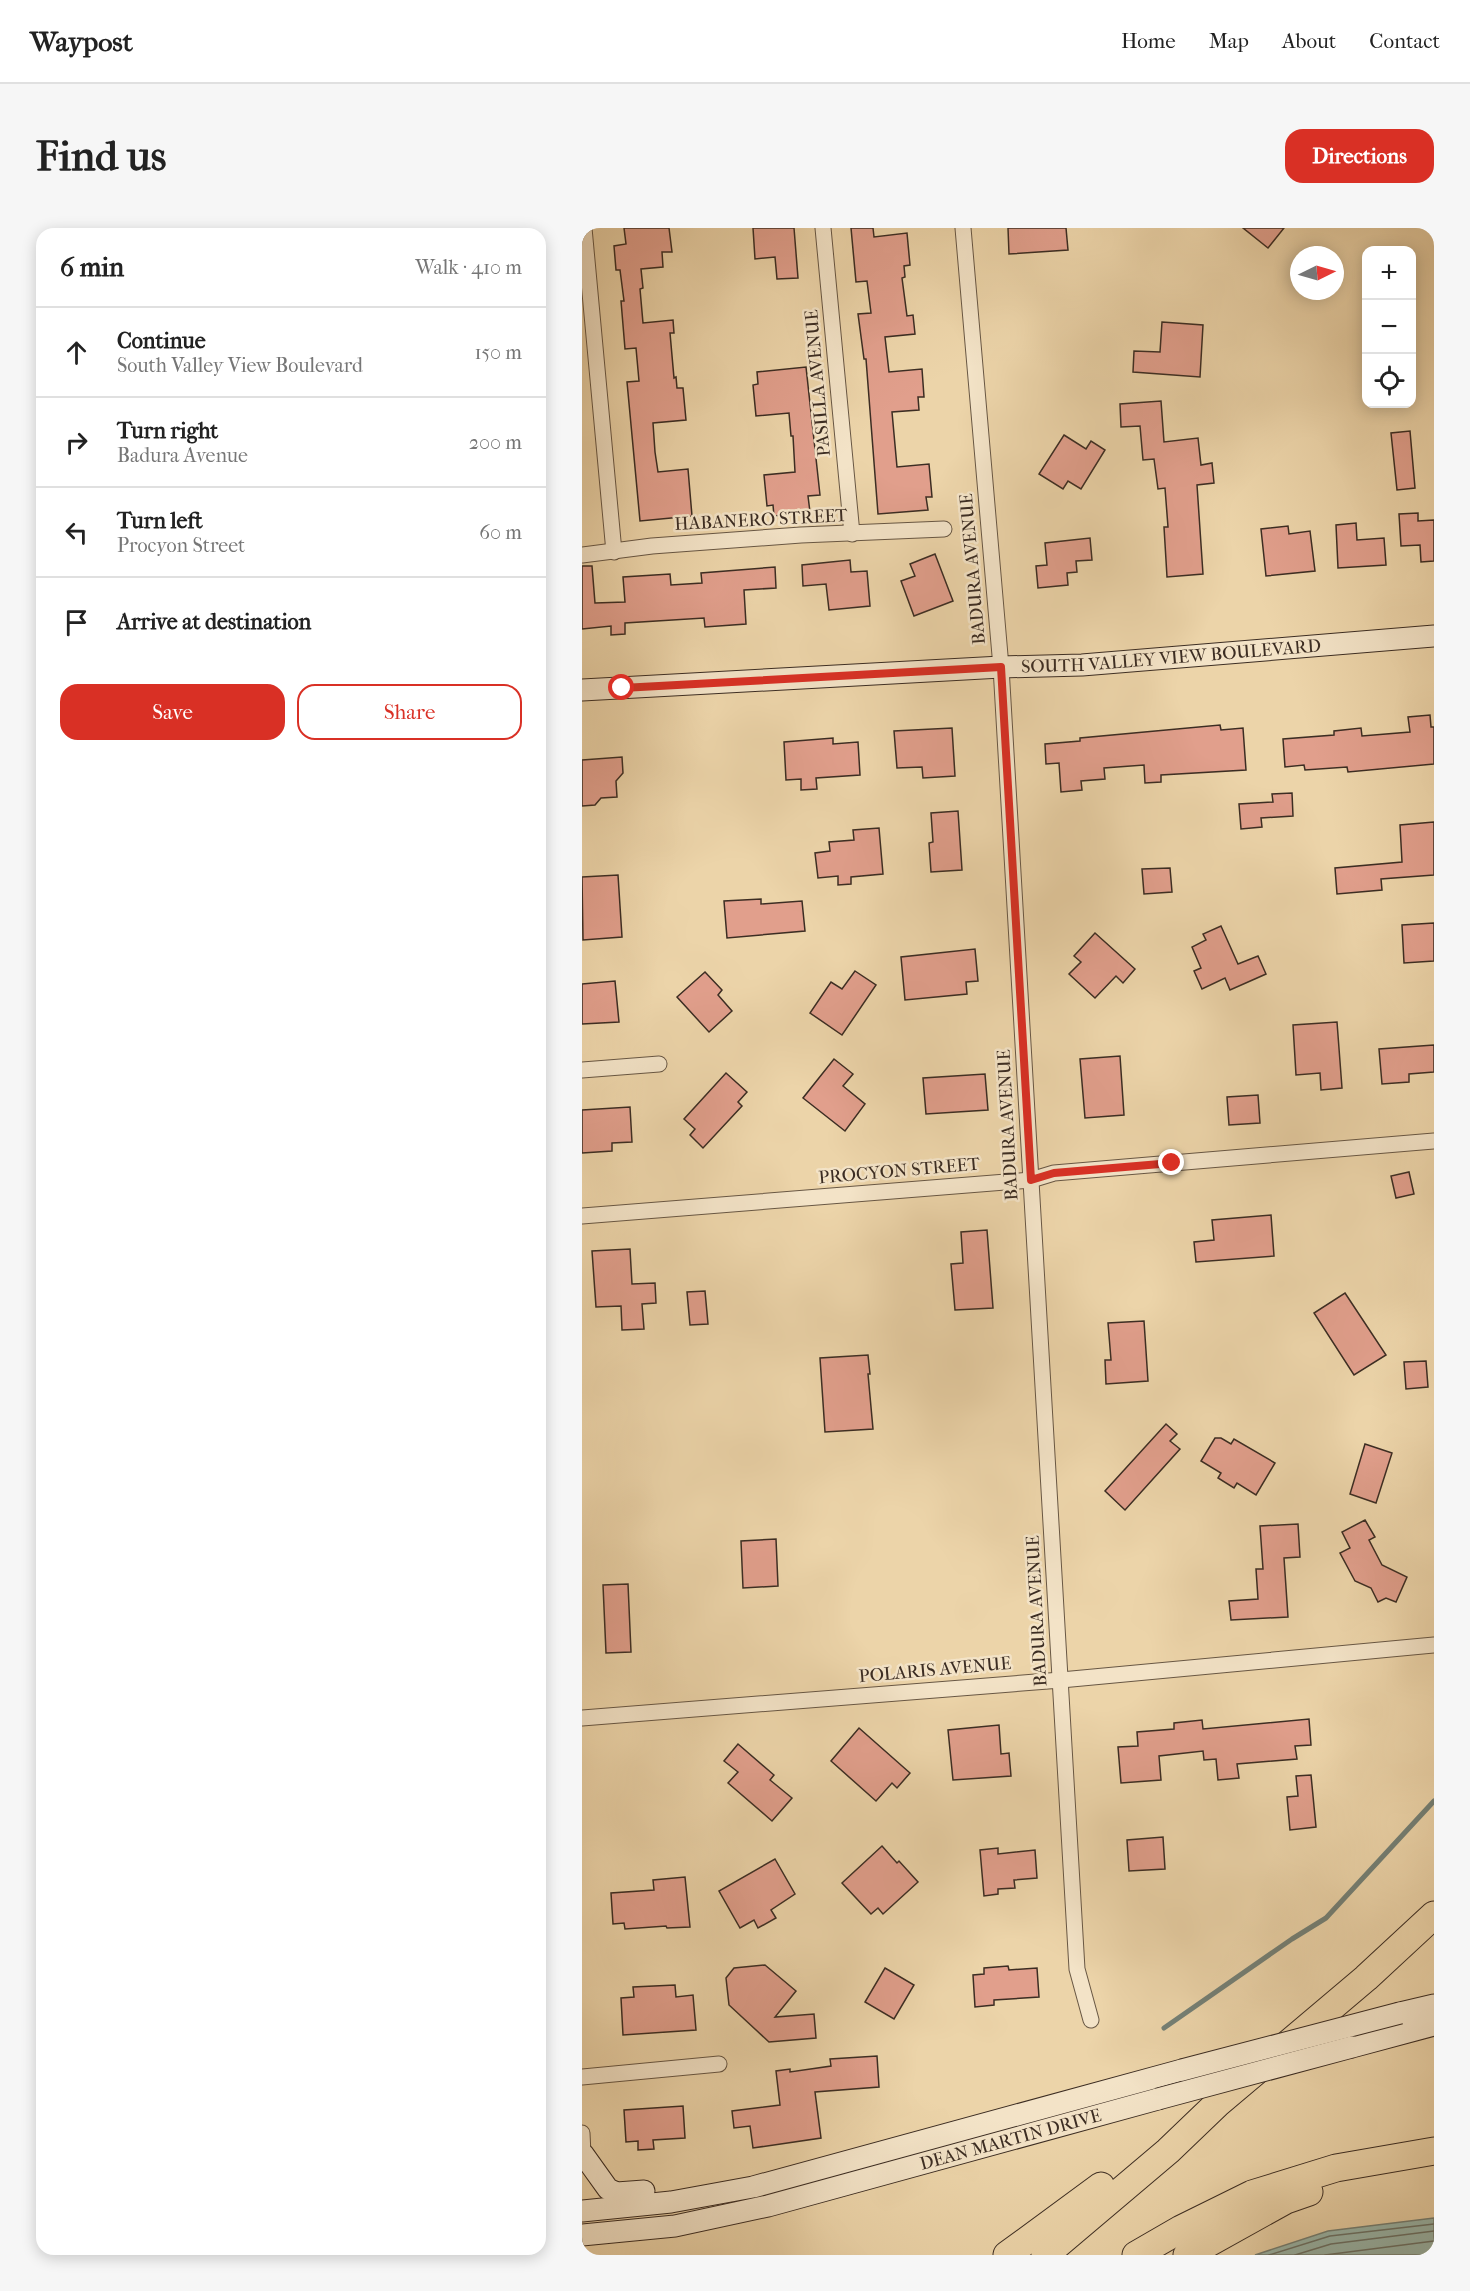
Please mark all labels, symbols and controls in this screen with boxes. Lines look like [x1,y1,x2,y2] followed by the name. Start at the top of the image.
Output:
[30,25,133,58] text: Waypost
[1121,29,1176,53] text: Home
[1209,29,1249,53] text: Map
[1282,29,1336,53] text: About
[1369,29,1440,53] text: Contact
[1285,129,1434,183] button: Directions
[36,132,166,181] text: Find us
[1290,246,1344,300] north arrow
[1362,246,1416,408] map controls
[1362,246,1416,300] button: +
[60,252,124,283] text: 6 min
[415,256,522,279] text: Walk · 410 m
[1362,300,1416,354] button: −
[801,309,835,457] street label: PASILLA AVENUE
[117,328,206,354] text: Continue
[60,336,93,369] icon: ahead
[474,341,522,364] text: 150 m
[117,354,363,377] text: South Valley View Boulevard
[1362,354,1416,408] button: locate
[117,418,218,444] text: Turn right
[60,426,93,459] icon: right
[469,431,522,454] text: 200 m
[117,444,248,467] text: Badura Avenue
[956,493,990,645] street label: BADURA AVENUE
[674,505,849,535] street label: HABANERO STREET
[117,508,203,534] text: Turn left
[60,516,93,549] icon: left
[479,521,522,544] text: 60 m
[117,534,245,557] text: Procyon Street
[60,606,93,639] icon: arrive
[117,609,311,635] text: Arrive at destination
[1021,635,1322,677] street label: SOUTH VALLEY VIEW BOULEVARD
[608,674,634,700] route start
[60,684,285,740] button: Save
[297,684,522,740] button: Share
[994,1049,1022,1201] street label: BADURA AVENUE
[1158,1149,1184,1175] route end
[818,1153,981,1189] street label: PROCYON STREET
[1023,1535,1051,1687] street label: BADURA AVENUE
[858,1653,1012,1687] street label: POLARIS AVENUE
[917,2105,1104,2174] street label: DEAN MARTIN DRIVE

